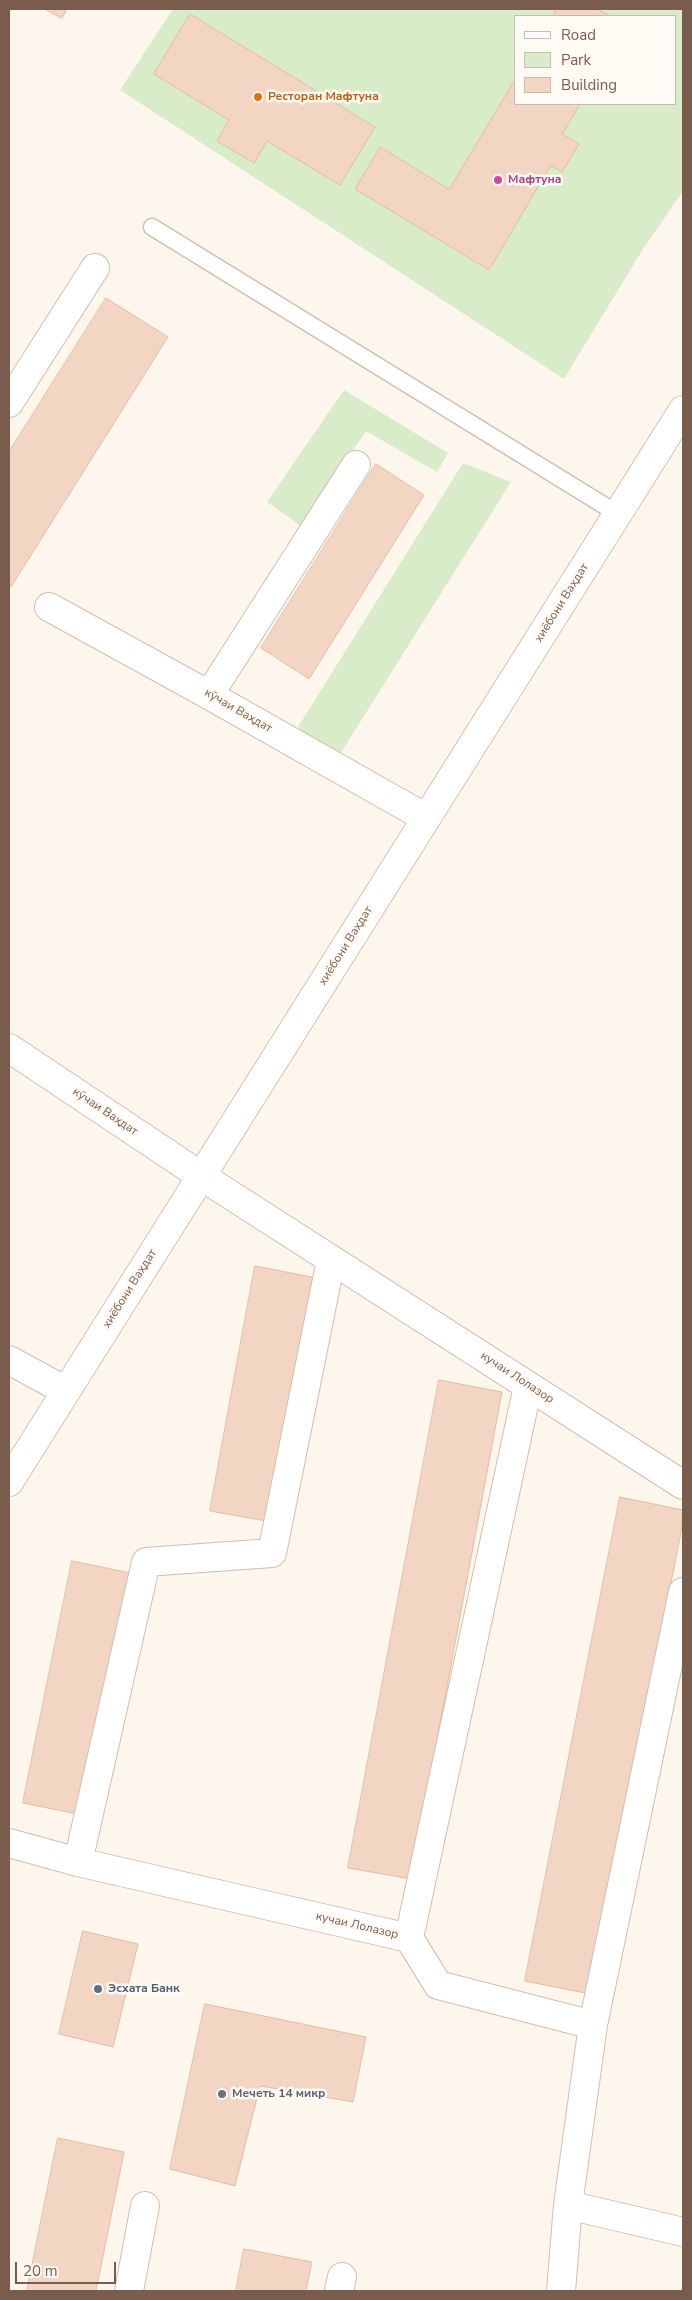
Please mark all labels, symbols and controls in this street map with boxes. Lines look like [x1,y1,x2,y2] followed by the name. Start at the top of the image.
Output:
[514,15,677,105] legend
[561,25,596,45] text: Road
[561,50,591,70] text: Park
[561,75,617,95] text: Building
[268,90,379,104] place label: Ресторан Мафтуна
[252,91,264,103] marker: Ресторан Мафтуна
[508,173,561,187] place label: Мафтуна
[492,174,504,186] marker: Мафтуна
[532,561,592,645] street label: хиёбони Ваҳдат
[202,686,274,736] street label: кӯчаи Ваҳдат
[316,904,376,988] street label: хиёбони Ваҳдат
[70,1085,140,1139] street label: кӯчаи Ваҳдат
[100,1247,160,1331] street label: хиёбони Ваҳдат
[478,1349,556,1407] street label: кучаи Лолазор
[314,1909,400,1943] street label: кучаи Лолазор
[108,1982,180,1996] place label: Эсхата Банк
[92,1983,104,1995] marker: Эсхата Банк
[232,2087,325,2101] place label: Мечеть 14 микр
[216,2088,228,2100] marker: Мечеть 14 микр
[18,2252,119,2284] scale bar
[23,2261,58,2281] text: 20 m

